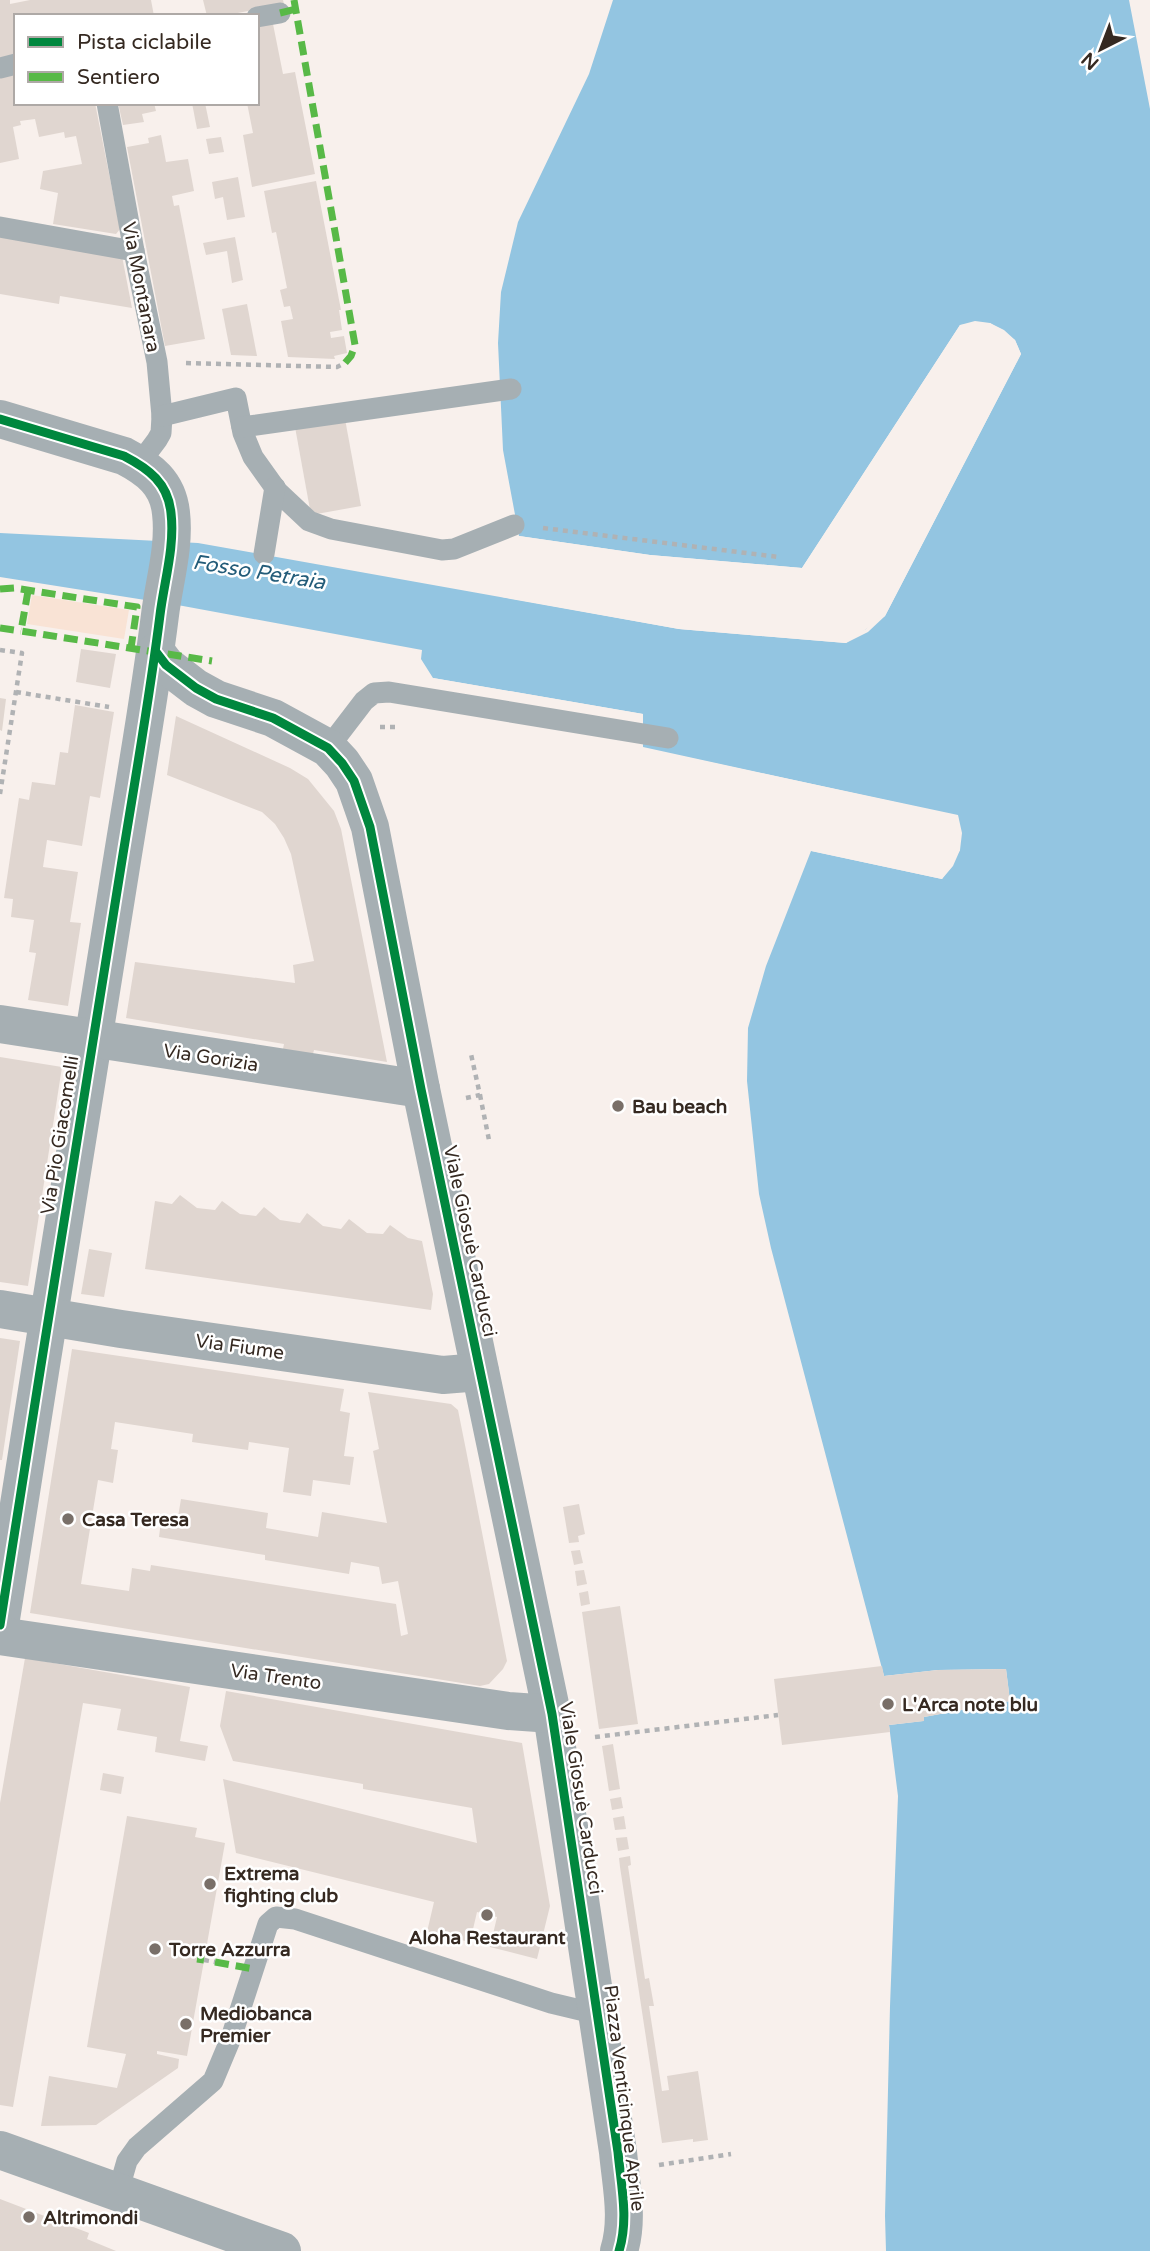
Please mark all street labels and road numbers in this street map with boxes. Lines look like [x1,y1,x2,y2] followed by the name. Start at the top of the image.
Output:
[118,220,164,354] street label: Via Montanara
[162,1040,260,1076] street label: Via Gorizia
[37,1054,83,1216] street label: Via Pio Giacomelli
[439,1143,501,1339] street label: Viale Giosuè Carducci
[194,1330,286,1364] street label: Via Fiume
[229,1660,323,1694] street label: Via Trento
[555,1700,607,1896] street label: Viale Giosuè Carducci
[599,1984,649,2213] street label: Piazza Venticinque Aprile

